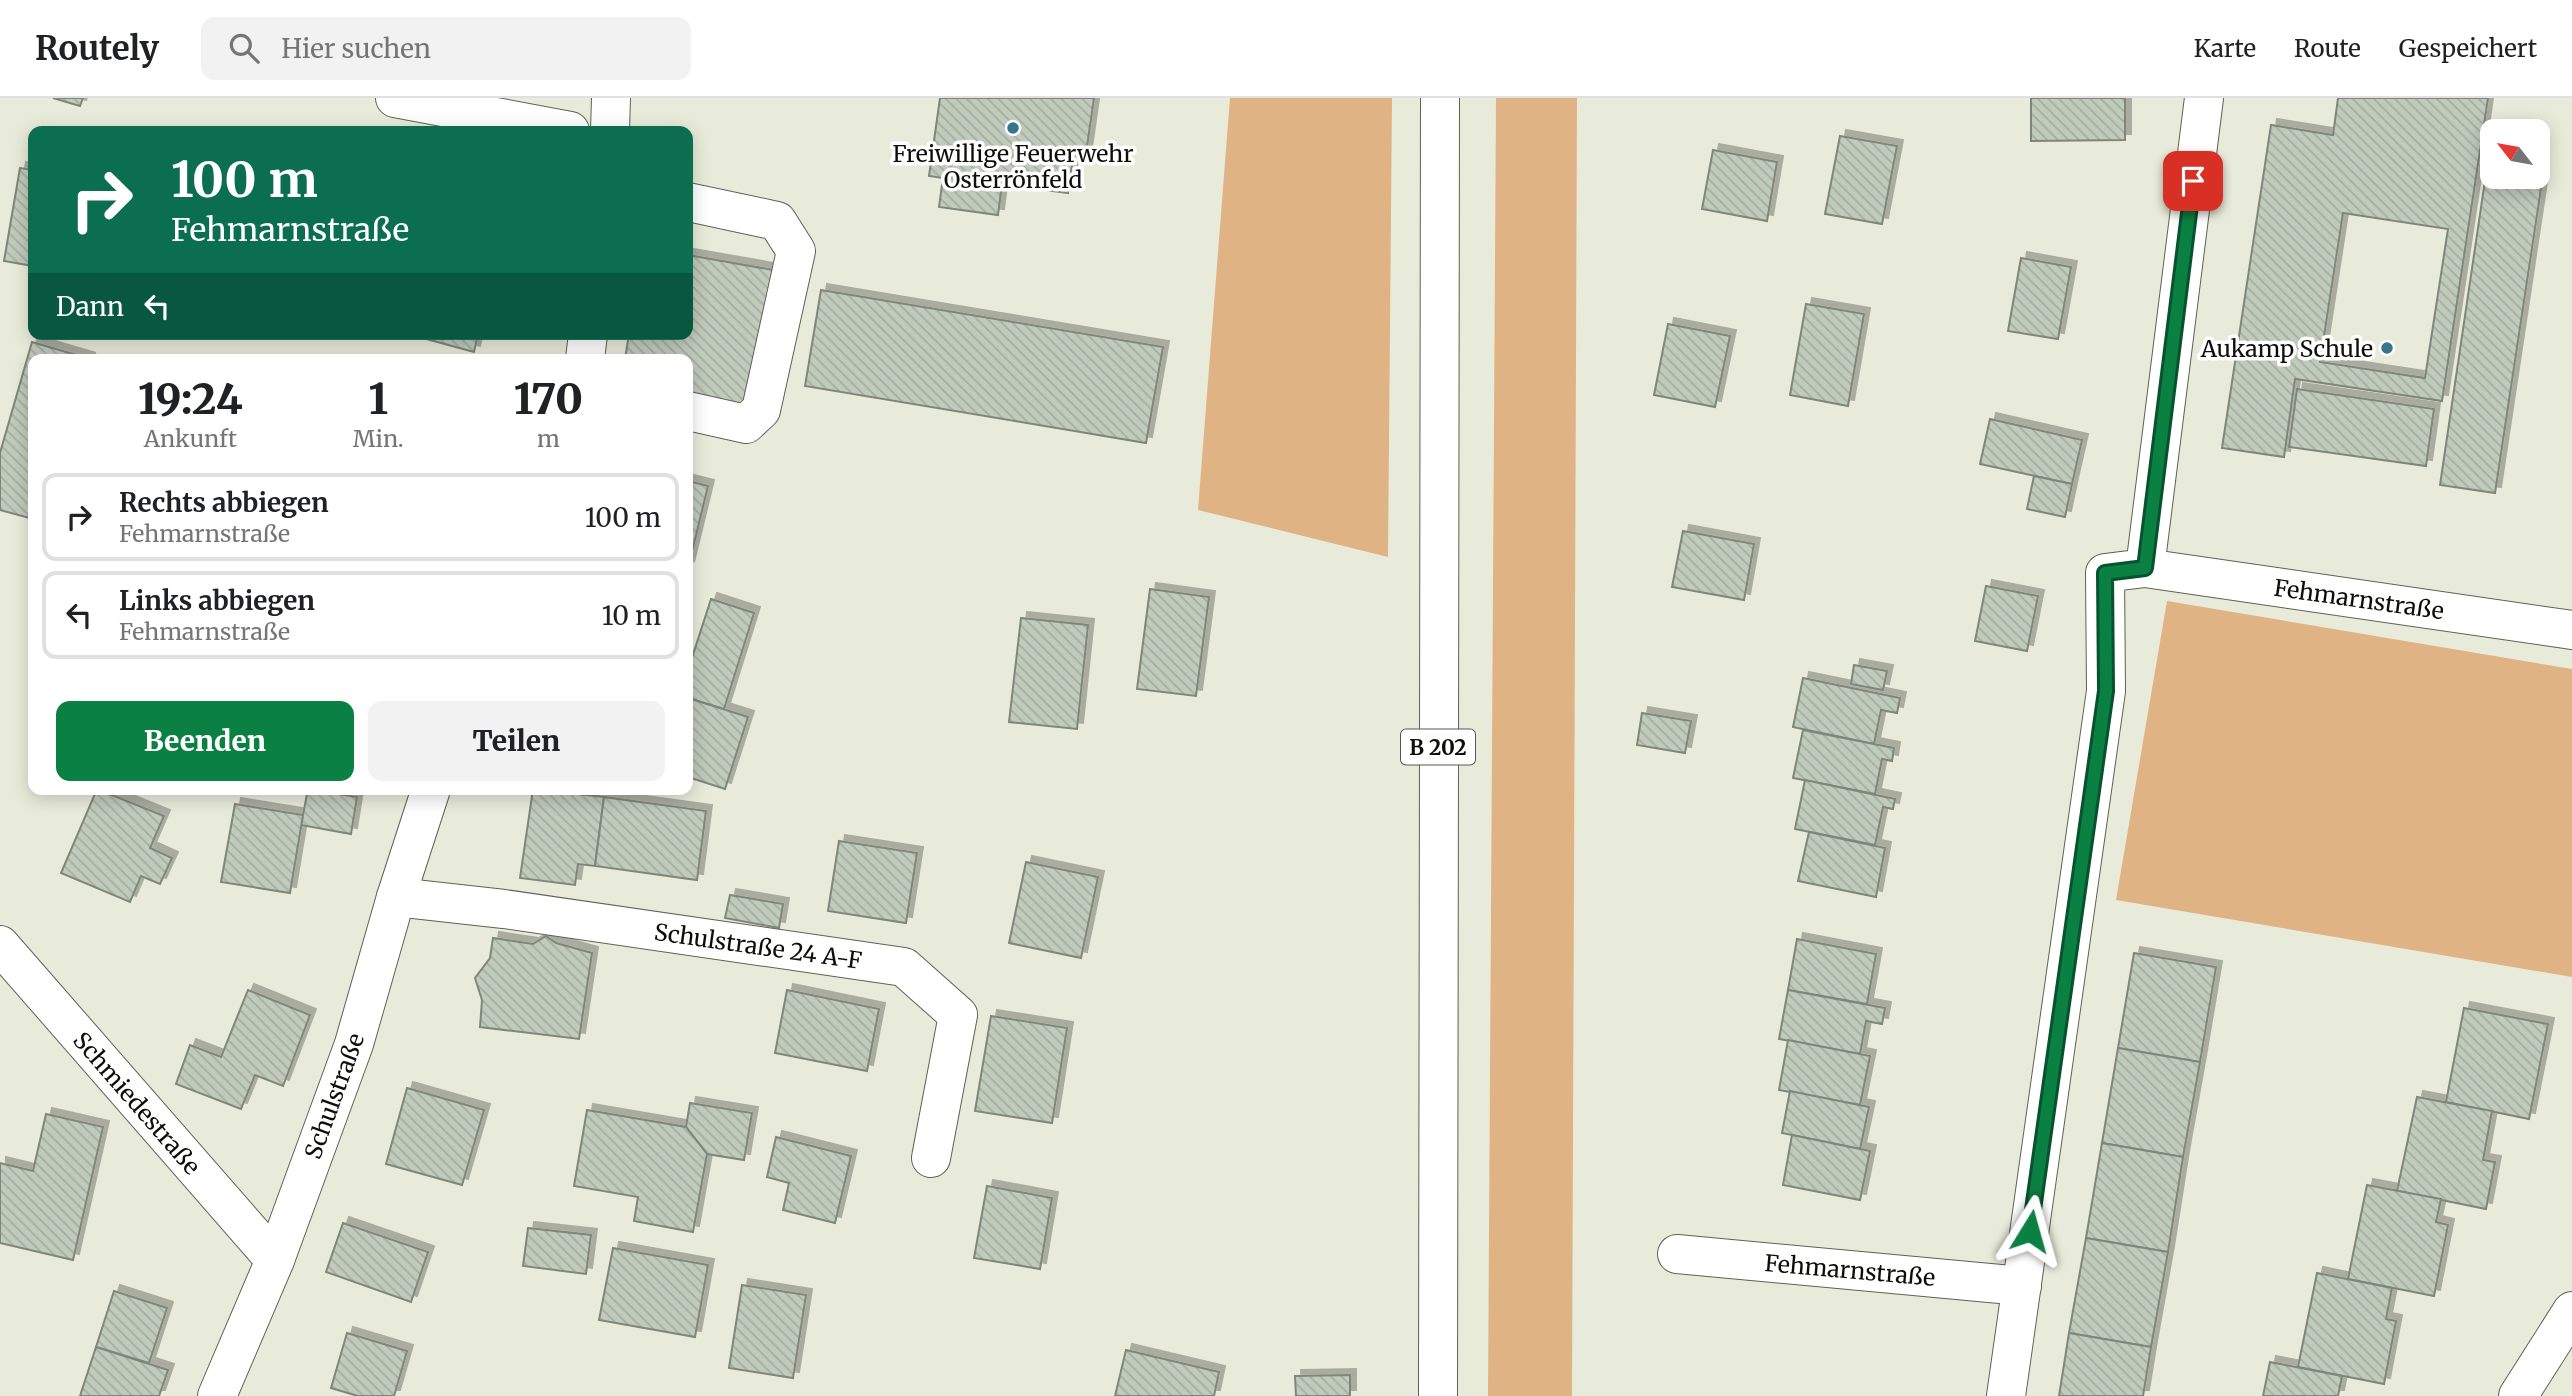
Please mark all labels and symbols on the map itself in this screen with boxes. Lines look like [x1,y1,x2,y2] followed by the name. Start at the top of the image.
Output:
[2480,119,2550,189] north arrow
[1005,120,1021,136] marker: Freiwillige Feuerwehr Osterrönfeld
[892,139,1134,194] place label: Freiwillige Feuerwehr Osterrönfeld
[2163,151,2223,211] pin
[2200,334,2373,363] place label: Aukamp Schule
[2379,340,2395,356] marker: Aukamp Schule
[2272,573,2446,625] street label: Fehmarnstraße
[1401,730,1475,764] road number: B 202
[652,917,864,975] street label: Schulstraße 24 A-F
[67,1026,207,1180] street label: Schmiedestraße
[298,1029,370,1163] street label: Schulstraße
[1993,1194,2067,1268] position arrow
[1764,1248,1936,1292] street label: Fehmarnstraße

